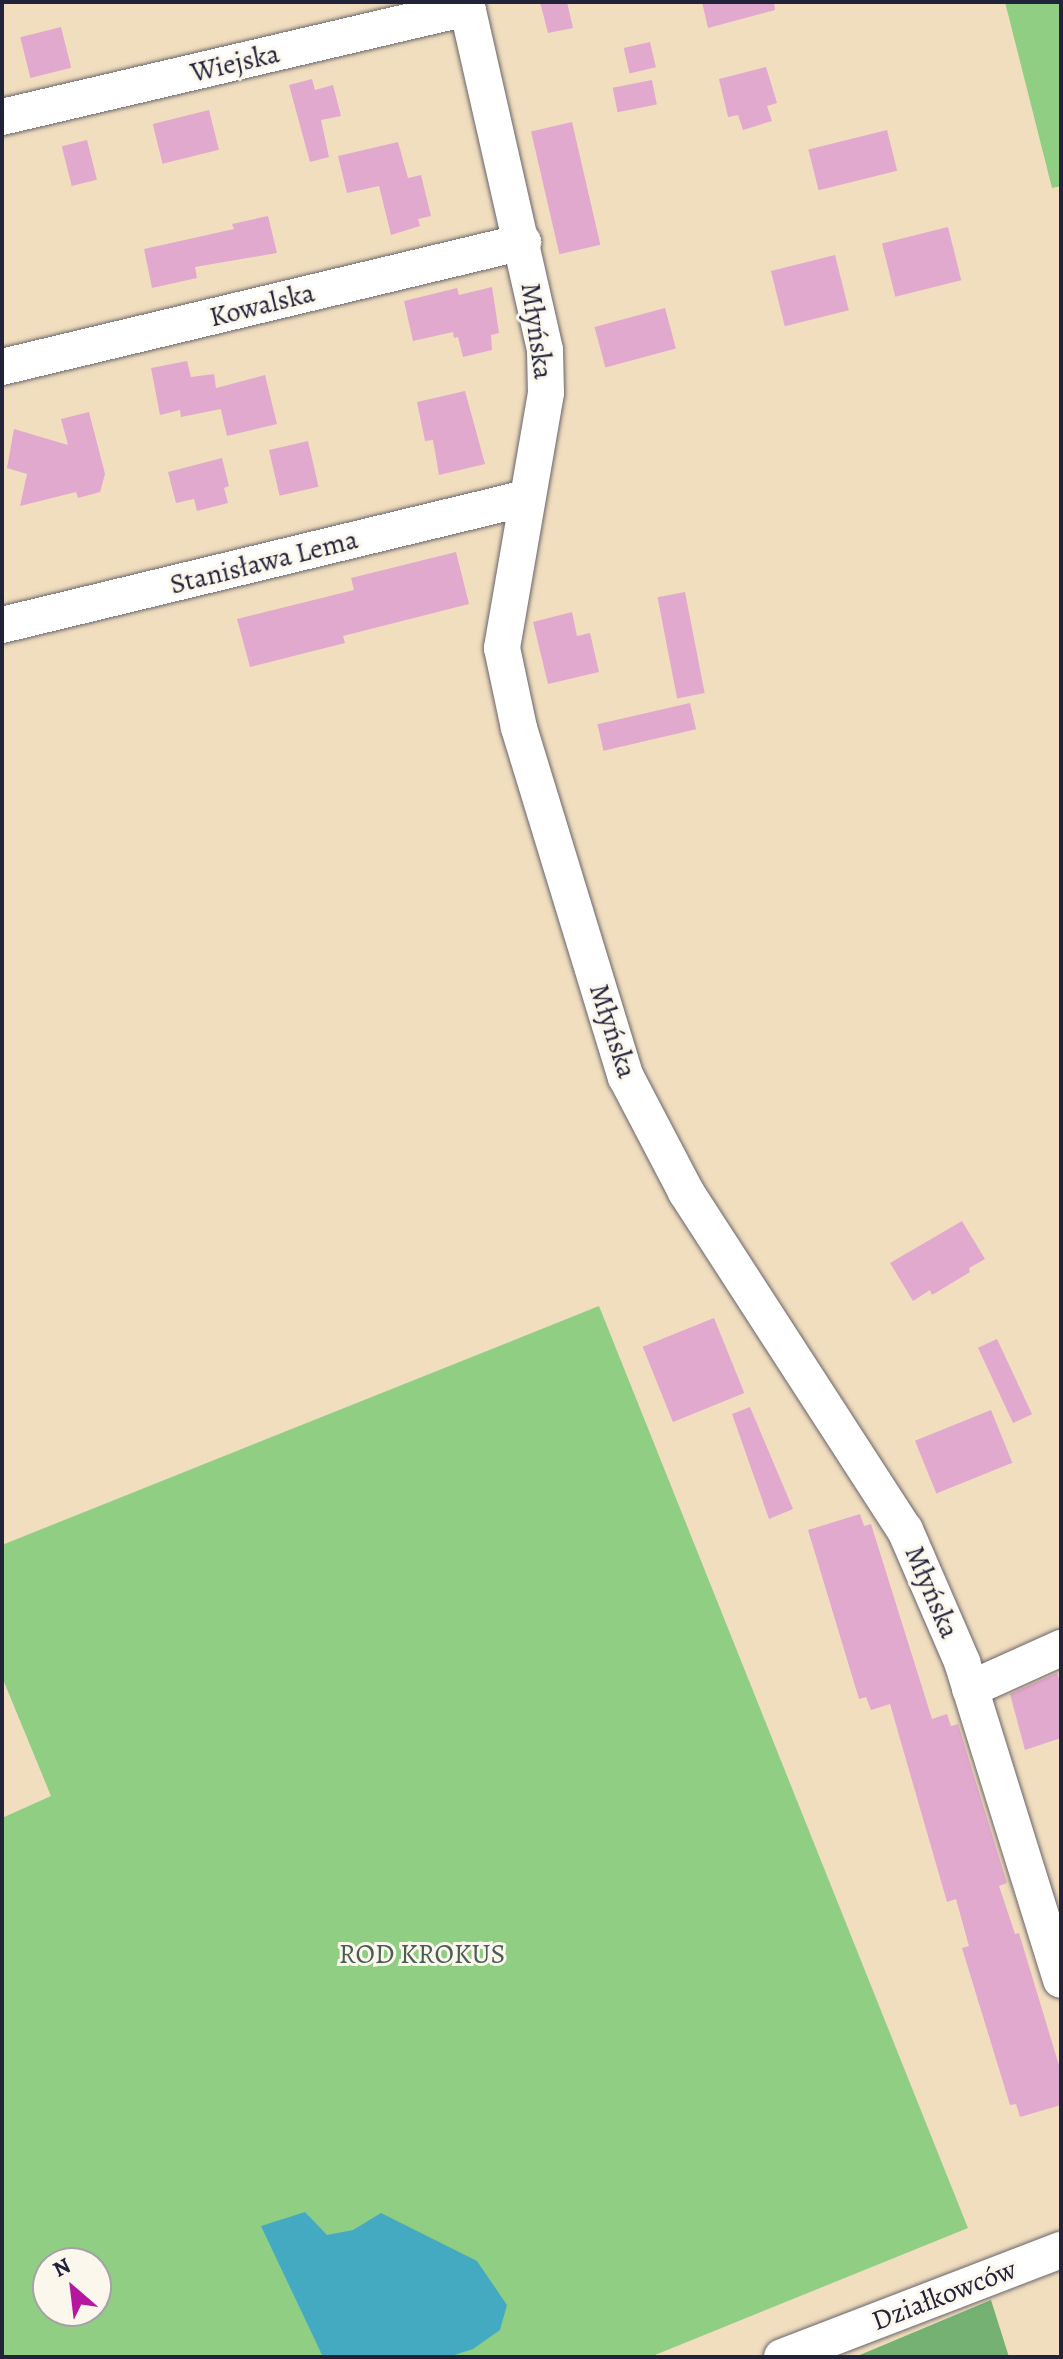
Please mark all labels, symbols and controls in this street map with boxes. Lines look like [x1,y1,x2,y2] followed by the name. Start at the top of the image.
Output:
[187,36,283,90] street label: Wiejska
[206,276,318,334] street label: Kowalska
[514,281,560,381] street label: Młyńska
[166,522,362,602] street label: Stanisława Lema
[582,980,644,1082] street label: Młyńska
[898,1541,966,1643] street label: Młyńska
[339,1937,505,1971] park label: ROD KROKUS
[32,2247,112,2327] north arrow
[48,2251,76,2285] text: N
[867,2252,1021,2338] street label: Działkowców

